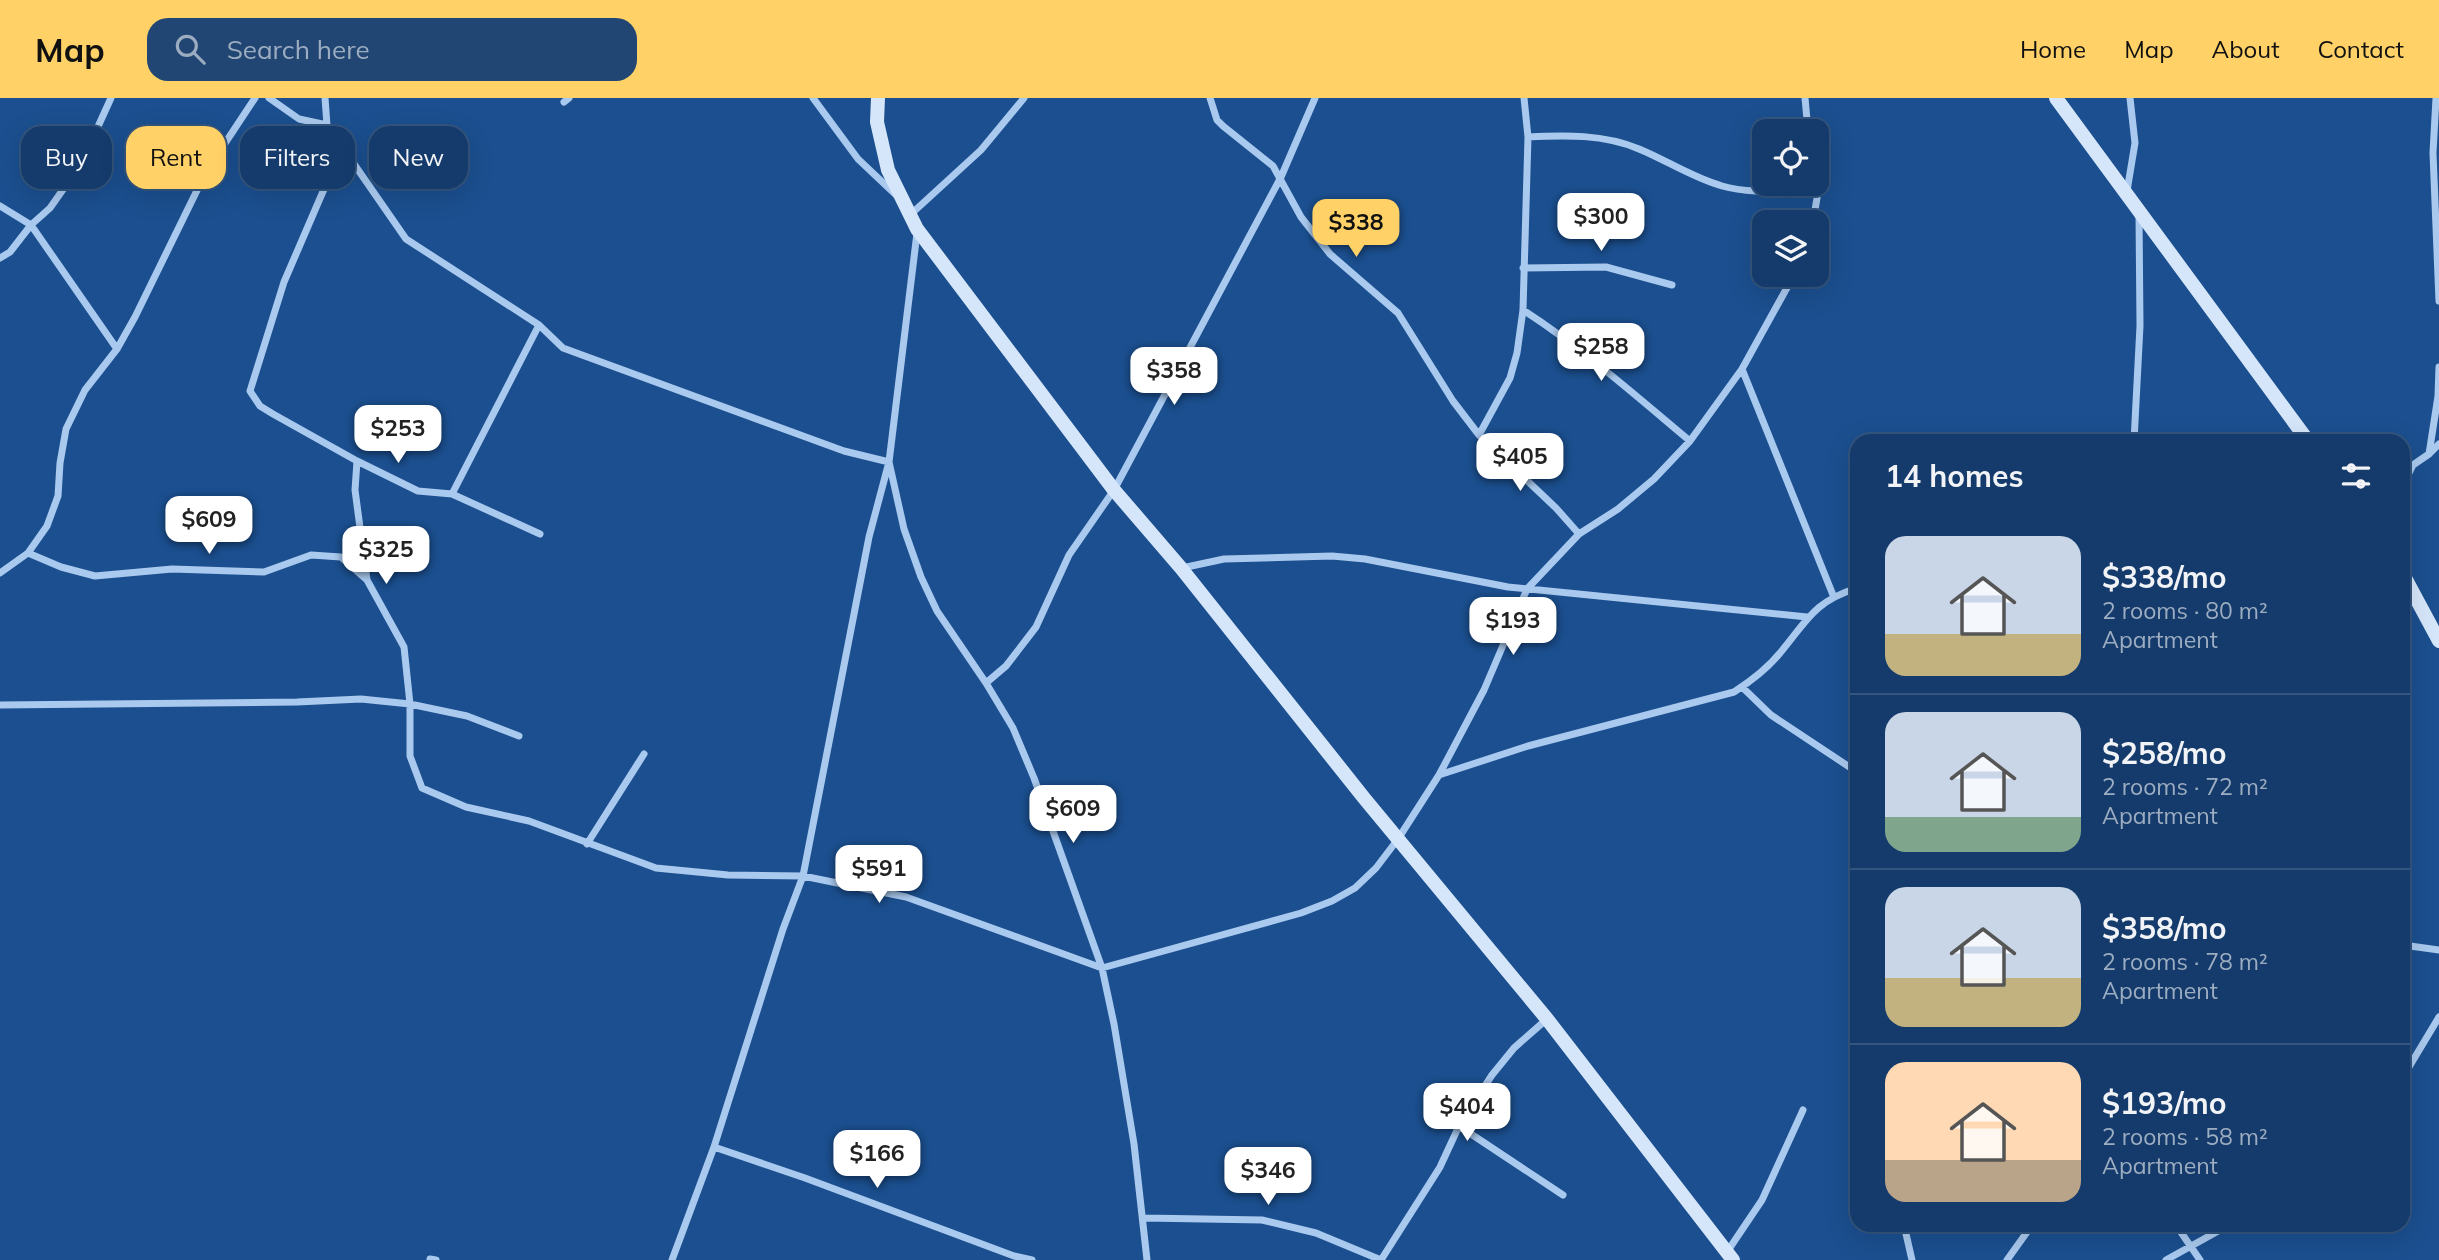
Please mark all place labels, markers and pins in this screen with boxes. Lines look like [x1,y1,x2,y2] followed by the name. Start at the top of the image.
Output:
[1560,194,1642,253] pin: $300
[1315,200,1397,259] pin: $338
[1560,324,1642,383] pin: $258
[1133,348,1215,407] pin: $358
[357,406,439,465] pin: $253
[1479,434,1561,493] pin: $405
[168,496,250,556] pin: $609
[345,526,427,586] pin: $325
[1472,598,1554,657] pin: $193
[1032,786,1114,845] pin: $609
[838,846,920,905] pin: $591
[1426,1084,1508,1143] pin: $404
[836,1130,918,1190] pin: $166
[1227,1148,1309,1207] pin: $346

